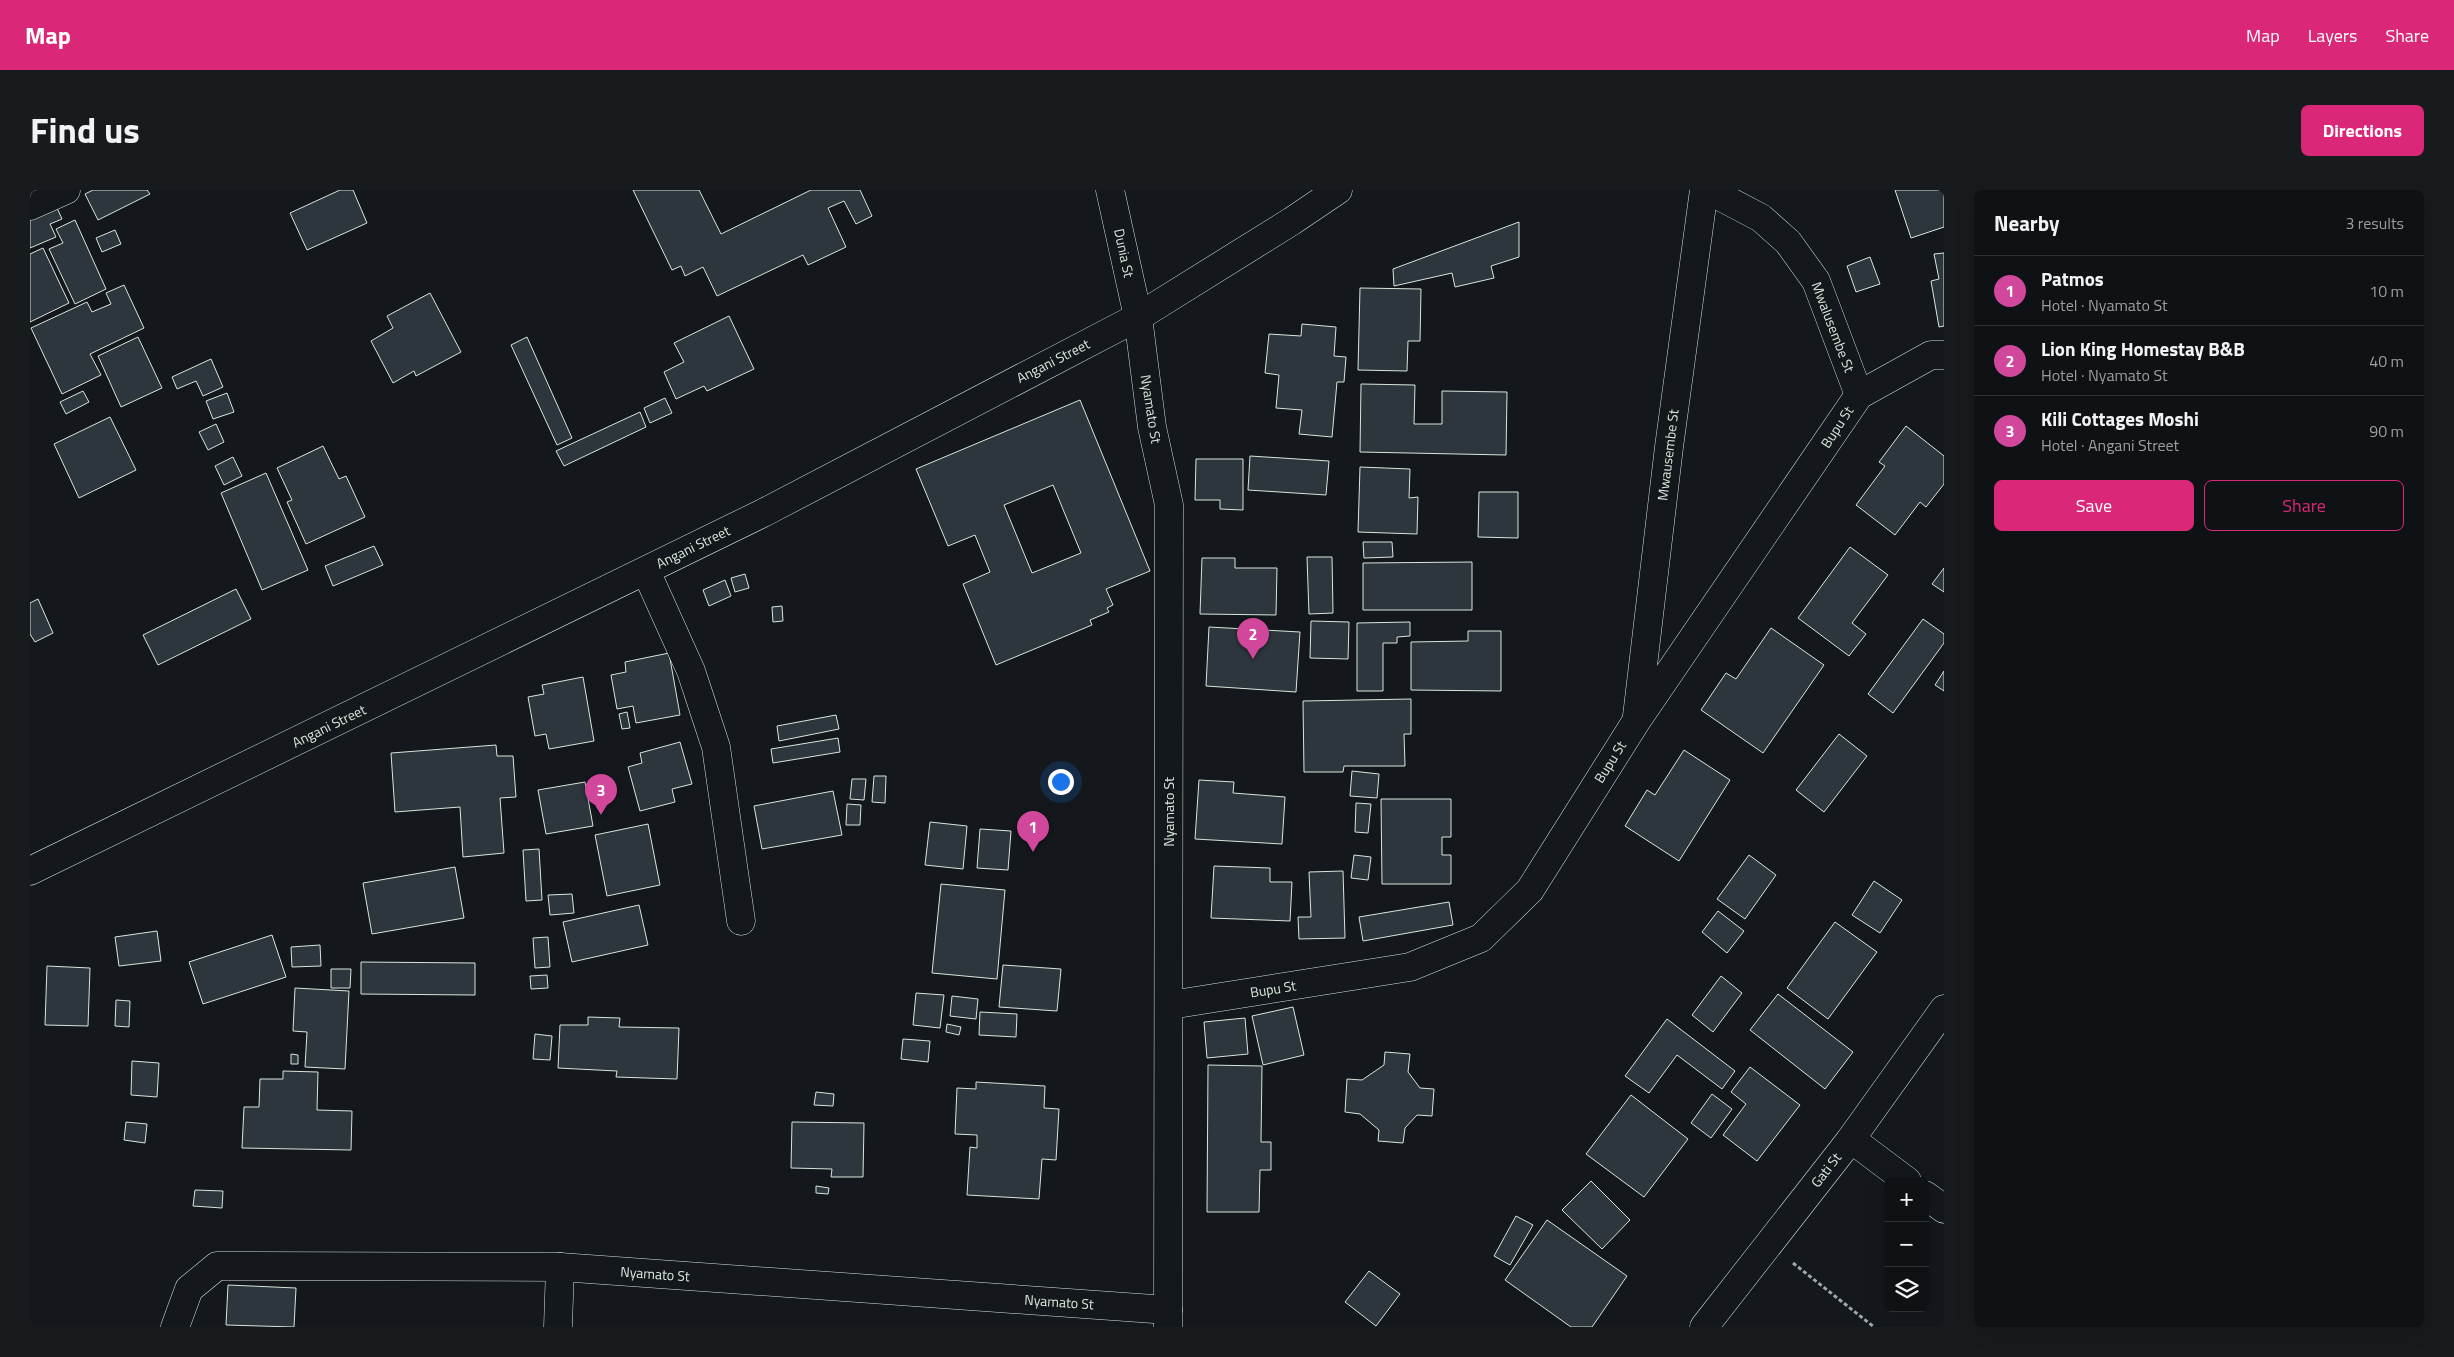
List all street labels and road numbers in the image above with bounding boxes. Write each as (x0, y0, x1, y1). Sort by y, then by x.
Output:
street label: Dunia St (1109, 226, 1140, 279)
street label: Mwalusembe St (1807, 279, 1860, 375)
street label: Angani Street (1012, 333, 1093, 388)
street label: Nyamato St (1136, 373, 1167, 445)
street label: Bupu St (1815, 402, 1858, 452)
street label: Mwausembe St (1651, 408, 1684, 502)
street label: Angani Street (652, 520, 733, 573)
street label: Angani Street (288, 699, 369, 752)
street label: Bupu St (1588, 736, 1631, 787)
street label: Nyamato St (1158, 777, 1179, 847)
street label: Bupu St (1248, 974, 1298, 1003)
street label: Gati St (1805, 1148, 1846, 1192)
street label: Nyamato St (620, 1261, 691, 1286)
street label: Nyamato St (1024, 1289, 1095, 1314)

